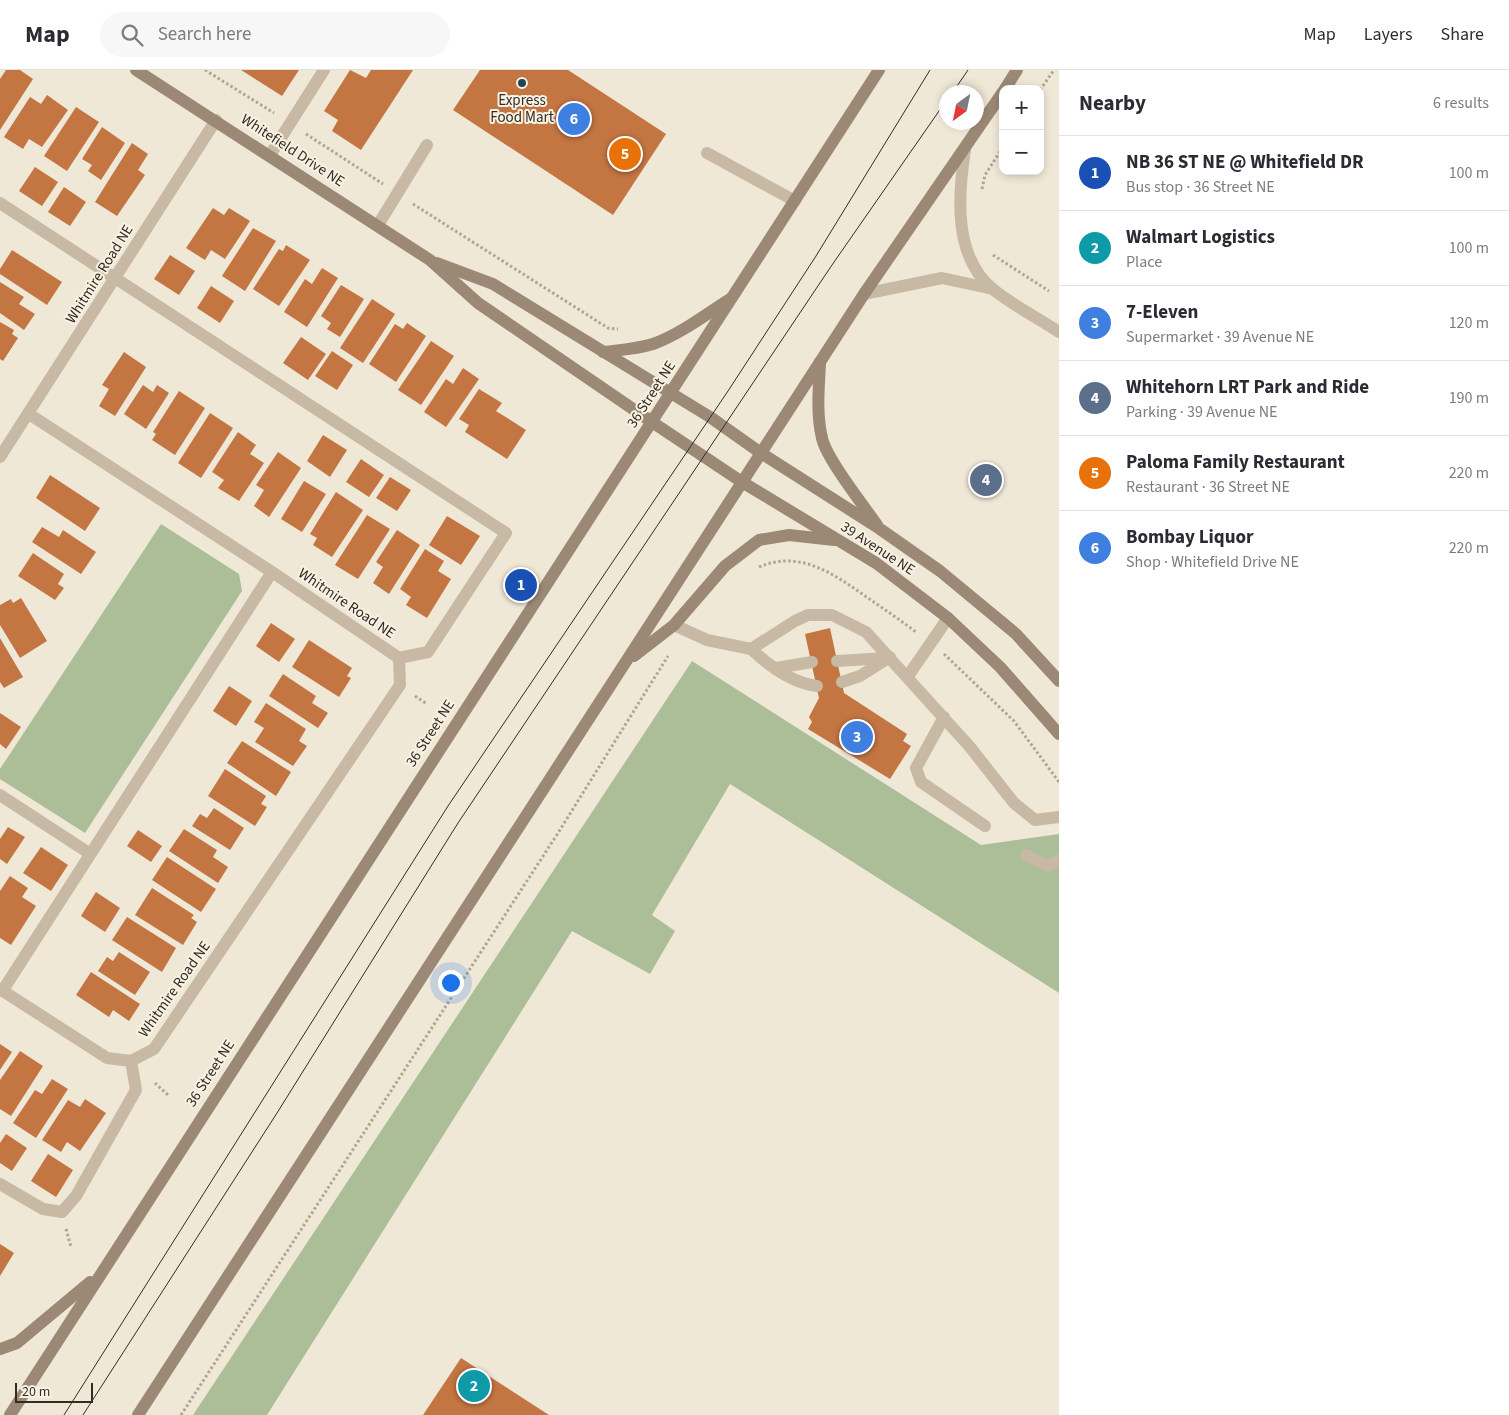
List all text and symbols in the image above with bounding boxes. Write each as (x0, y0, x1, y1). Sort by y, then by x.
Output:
search box (100, 12, 450, 57)
text: Map (25, 17, 70, 52)
icon: search (118, 21, 146, 49)
text: Search here (158, 21, 251, 48)
text: Map (1304, 22, 1336, 47)
text: Layers (1364, 22, 1413, 47)
text: Share (1441, 22, 1484, 47)
marker: Express Food Mart (516, 77, 528, 89)
north arrow (939, 85, 984, 130)
map controls (999, 85, 1044, 175)
button: + (999, 85, 1044, 130)
text: Nearby (1079, 88, 1146, 118)
place label: Express Food Mart (490, 90, 554, 128)
text: 6 results (1433, 92, 1489, 114)
pin: 6 (558, 100, 590, 138)
street label: Whitefield Drive NE (237, 109, 349, 192)
button: − (999, 130, 1044, 175)
pin: 5 (609, 135, 641, 173)
text: NB 36 ST NE @ Whitefield DR (1126, 149, 1364, 176)
text: 1 (1091, 162, 1099, 184)
text: 100 m (1449, 162, 1489, 184)
text: Bus stop · 36 Street NE (1126, 176, 1275, 198)
street label: Whitmire Road NE (61, 221, 138, 328)
text: Walmart Logistics (1126, 224, 1275, 251)
text: 2 (1091, 237, 1099, 259)
text: 100 m (1449, 237, 1489, 259)
text: Place (1126, 251, 1162, 273)
text: 7-Eleven (1126, 299, 1198, 326)
text: 3 (1091, 312, 1099, 334)
text: 120 m (1449, 312, 1489, 334)
text: Supermarket · 39 Avenue NE (1126, 326, 1314, 348)
street label: 36 Street NE (622, 357, 681, 432)
text: Whitehorn LRT Park and Ride (1126, 374, 1369, 401)
text: 4 (1091, 387, 1099, 409)
text: 190 m (1449, 387, 1489, 409)
text: Parking · 39 Avenue NE (1126, 401, 1277, 423)
text: Paloma Family Restaurant (1126, 449, 1345, 476)
pin: 4 (970, 461, 1002, 499)
text: 5 (1091, 462, 1099, 484)
text: 220 m (1449, 462, 1489, 484)
text: Restaurant · 36 Street NE (1126, 476, 1290, 498)
street label: 39 Avenue NE (836, 517, 919, 580)
text: Bombay Liquor (1126, 524, 1254, 551)
text: 6 (1091, 537, 1099, 559)
text: 220 m (1449, 537, 1489, 559)
text: Shop · Whitefield Drive NE (1126, 551, 1299, 573)
street label: Whitmire Road NE (294, 563, 400, 644)
pin: 1 (505, 566, 537, 604)
street label: 36 Street NE (401, 696, 460, 771)
pin: 3 (841, 718, 873, 756)
street label: Whitmire Road NE (133, 937, 216, 1042)
your location (438, 970, 464, 996)
street label: 36 Street NE (181, 1036, 240, 1111)
pin: 2 (458, 1367, 490, 1405)
scale bar (15, 1380, 92, 1403)
text: 20 m (22, 1382, 50, 1402)

